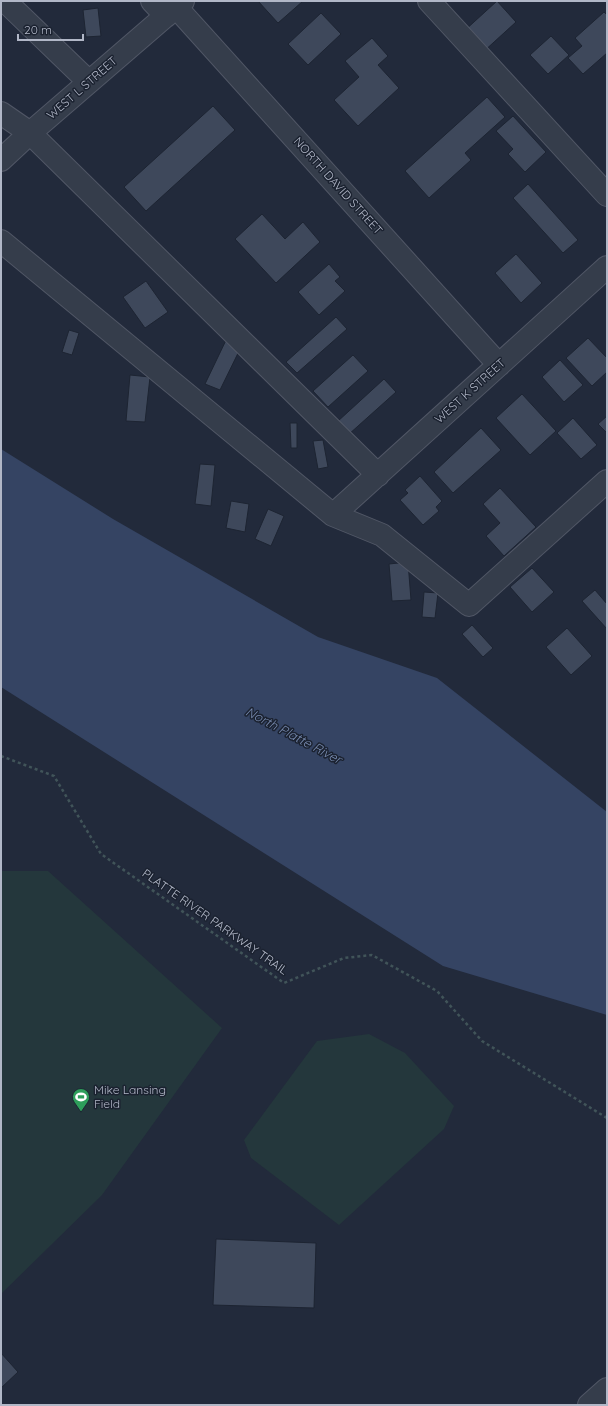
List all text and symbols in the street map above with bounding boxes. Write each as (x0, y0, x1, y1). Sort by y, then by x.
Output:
scale bar (18, 16, 83, 42)
text: 20 m (24, 22, 52, 37)
street label: WEST L STREET (43, 53, 120, 122)
street label: NORTH DAVID STREET (291, 134, 386, 237)
street label: WEST K STREET (431, 355, 508, 426)
water label: North Platte River (243, 703, 347, 768)
street label: PLATTE RIVER PARKWAY TRAIL (140, 865, 291, 978)
place label: Mike Lansing Field (94, 1082, 166, 1111)
sports icon: Mike Lansing Field (71, 1087, 91, 1112)

